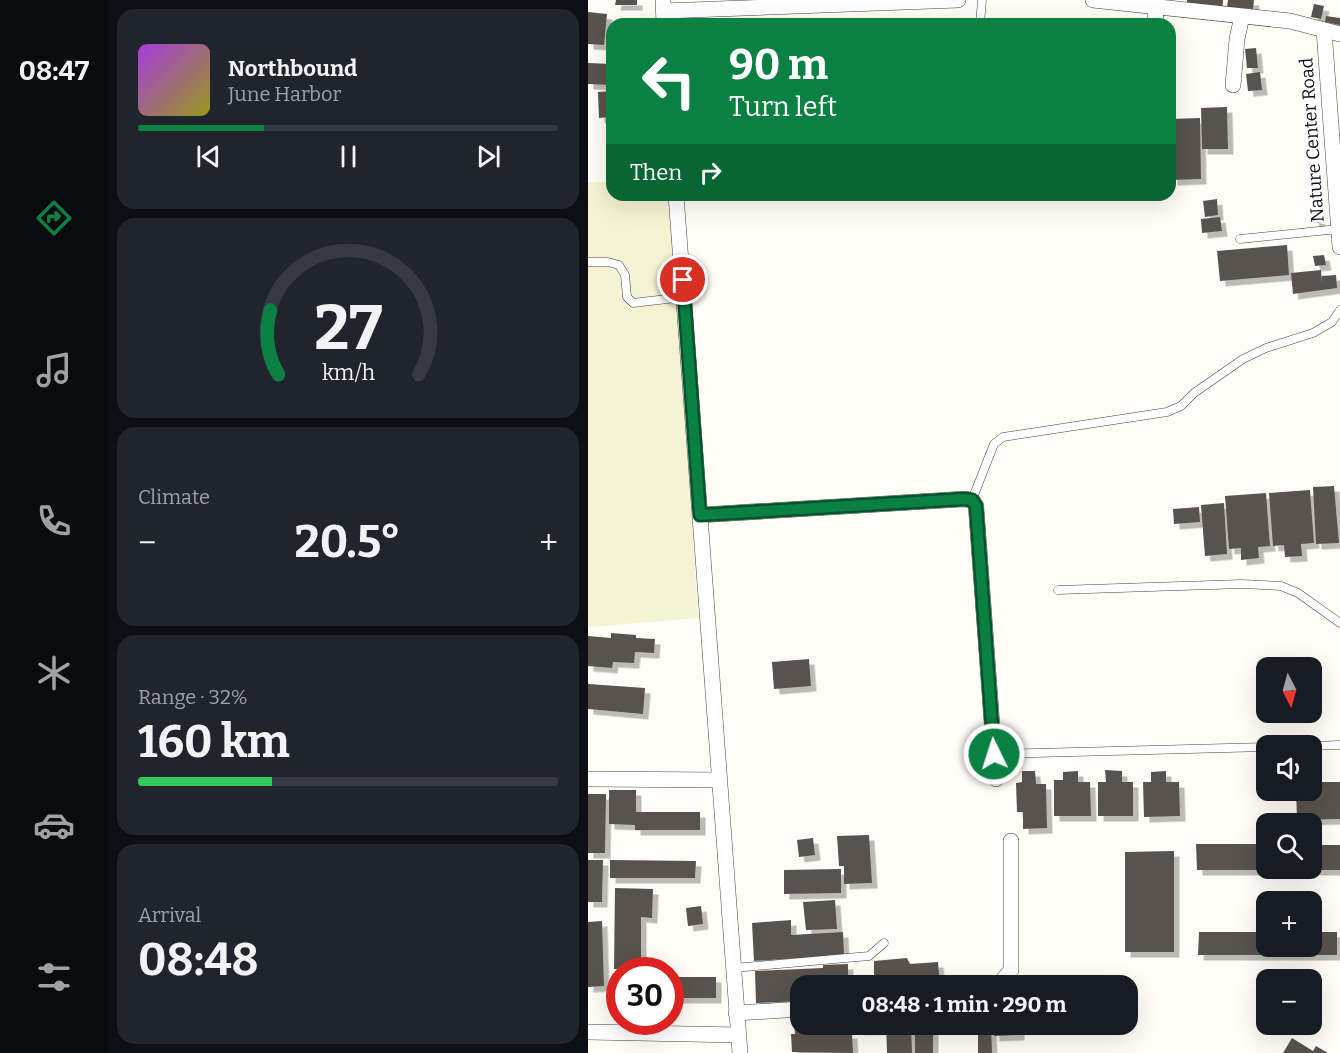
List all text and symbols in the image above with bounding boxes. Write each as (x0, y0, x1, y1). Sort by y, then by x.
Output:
text: 90 m (729, 40, 828, 90)
icon: left (630, 42, 708, 120)
text: 08:47 (19, 55, 89, 87)
text: Northbound (228, 55, 357, 82)
street label: Nature Center Road (1295, 57, 1329, 223)
text: June Harbor (228, 82, 341, 106)
text: Turn left (729, 91, 837, 123)
icon: previous (192, 140, 225, 173)
icon: pause (332, 140, 365, 173)
icon: next (472, 140, 505, 173)
icon: right (694, 156, 727, 189)
text: Then (630, 159, 682, 186)
icon: directions (33, 197, 75, 239)
pin (657, 254, 708, 305)
icon: arrive (666, 263, 699, 296)
text: 27 (314, 291, 382, 366)
icon: music (33, 349, 75, 391)
text: km/h (321, 360, 375, 386)
text: Climate (138, 485, 210, 509)
icon: phone (33, 500, 75, 542)
text: 20.5° (295, 515, 401, 569)
text: − (138, 523, 156, 563)
text: + (539, 523, 558, 563)
icon: climate (33, 652, 75, 694)
north arrow (1256, 657, 1322, 723)
map controls (1256, 657, 1322, 1035)
text: Range · 32% (138, 685, 248, 709)
text: 160 km (138, 715, 290, 769)
position arrow (962, 722, 1026, 786)
button: sound (1256, 735, 1322, 801)
icon: car (33, 804, 75, 846)
button: search (1256, 813, 1322, 879)
button: + (1256, 891, 1322, 957)
text: Arrival (138, 903, 201, 927)
text: 08:48 (138, 933, 259, 987)
icon: filters (33, 956, 75, 998)
speed limit sign: 30 (606, 957, 684, 1035)
button: − (1256, 969, 1322, 1035)
text: 08:48 · 1 min · 290 m (862, 991, 1067, 1018)

